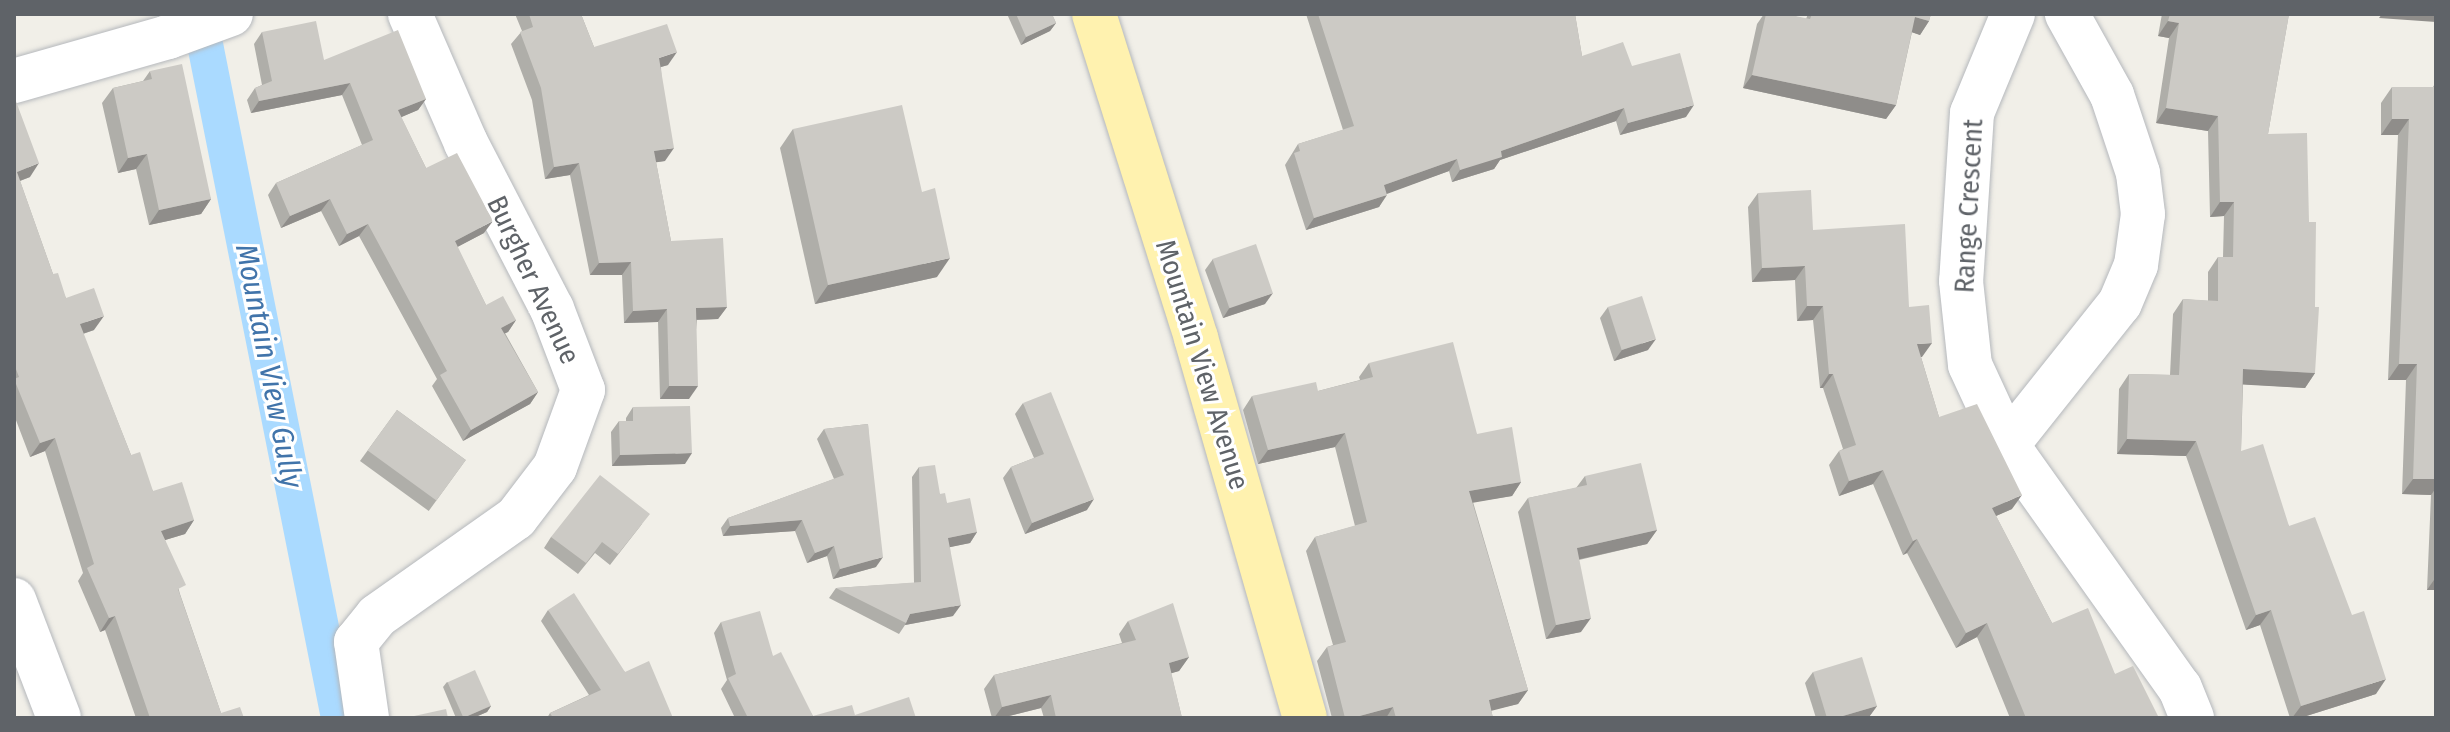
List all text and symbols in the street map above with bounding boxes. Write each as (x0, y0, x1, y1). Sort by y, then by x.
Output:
street label: Range Crescent (1948, 118, 1990, 294)
street label: Burgher Avenue (479, 191, 587, 369)
street label: Mountain View Avenue (1148, 236, 1256, 494)
water label: Mountain View Gully (228, 241, 310, 491)

